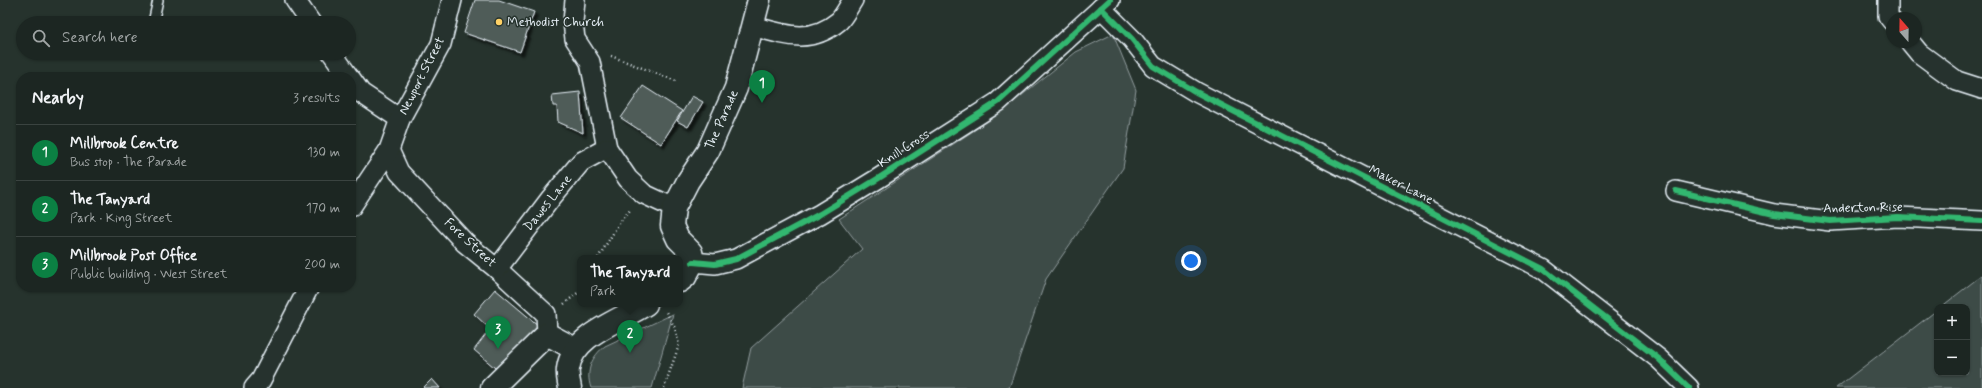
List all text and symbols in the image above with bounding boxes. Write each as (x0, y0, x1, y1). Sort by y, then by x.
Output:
north arrow (1886, 12, 1922, 48)
place label: Methodist Church (507, 14, 604, 31)
search box (16, 16, 356, 60)
marker: Methodist Church (494, 17, 504, 27)
icon: search (30, 27, 52, 49)
text: Search here (62, 28, 138, 48)
street label: Newport Street (395, 34, 449, 118)
pin: 1 (749, 70, 775, 103)
text: Nearby (32, 87, 84, 109)
street label: The Parade (701, 87, 743, 153)
text: 3 results (293, 90, 340, 107)
street label: Knill Cross (875, 126, 933, 172)
text: Millbrook Centre (70, 134, 179, 154)
text: 1 (42, 144, 48, 161)
text: 130 m (307, 144, 340, 161)
text: Bus stop · The Parade (70, 154, 187, 171)
street label: Maker Lane (1366, 161, 1436, 209)
street label: Dawes Lane (520, 171, 576, 235)
text: The Tanyard (70, 190, 150, 210)
street label: Anderton Rise (1823, 199, 1903, 217)
text: 2 (42, 200, 48, 217)
text: 170 m (306, 200, 340, 217)
text: Park · King Street (70, 210, 172, 227)
street label: Fore Street (440, 215, 500, 271)
text: Millbrook Post Office (70, 246, 197, 266)
your location (1181, 251, 1201, 271)
popup (577, 255, 683, 307)
text: 3 (42, 256, 48, 273)
text: 200 m (305, 256, 340, 273)
text: The Tanyard (590, 263, 670, 283)
text: Public building · West Street (70, 266, 227, 283)
text: Park (590, 283, 616, 300)
map controls (1934, 304, 1970, 376)
button: + (1934, 304, 1970, 340)
pin: 3 (485, 316, 511, 349)
pin: 2 (617, 320, 643, 353)
button: − (1934, 340, 1970, 376)

